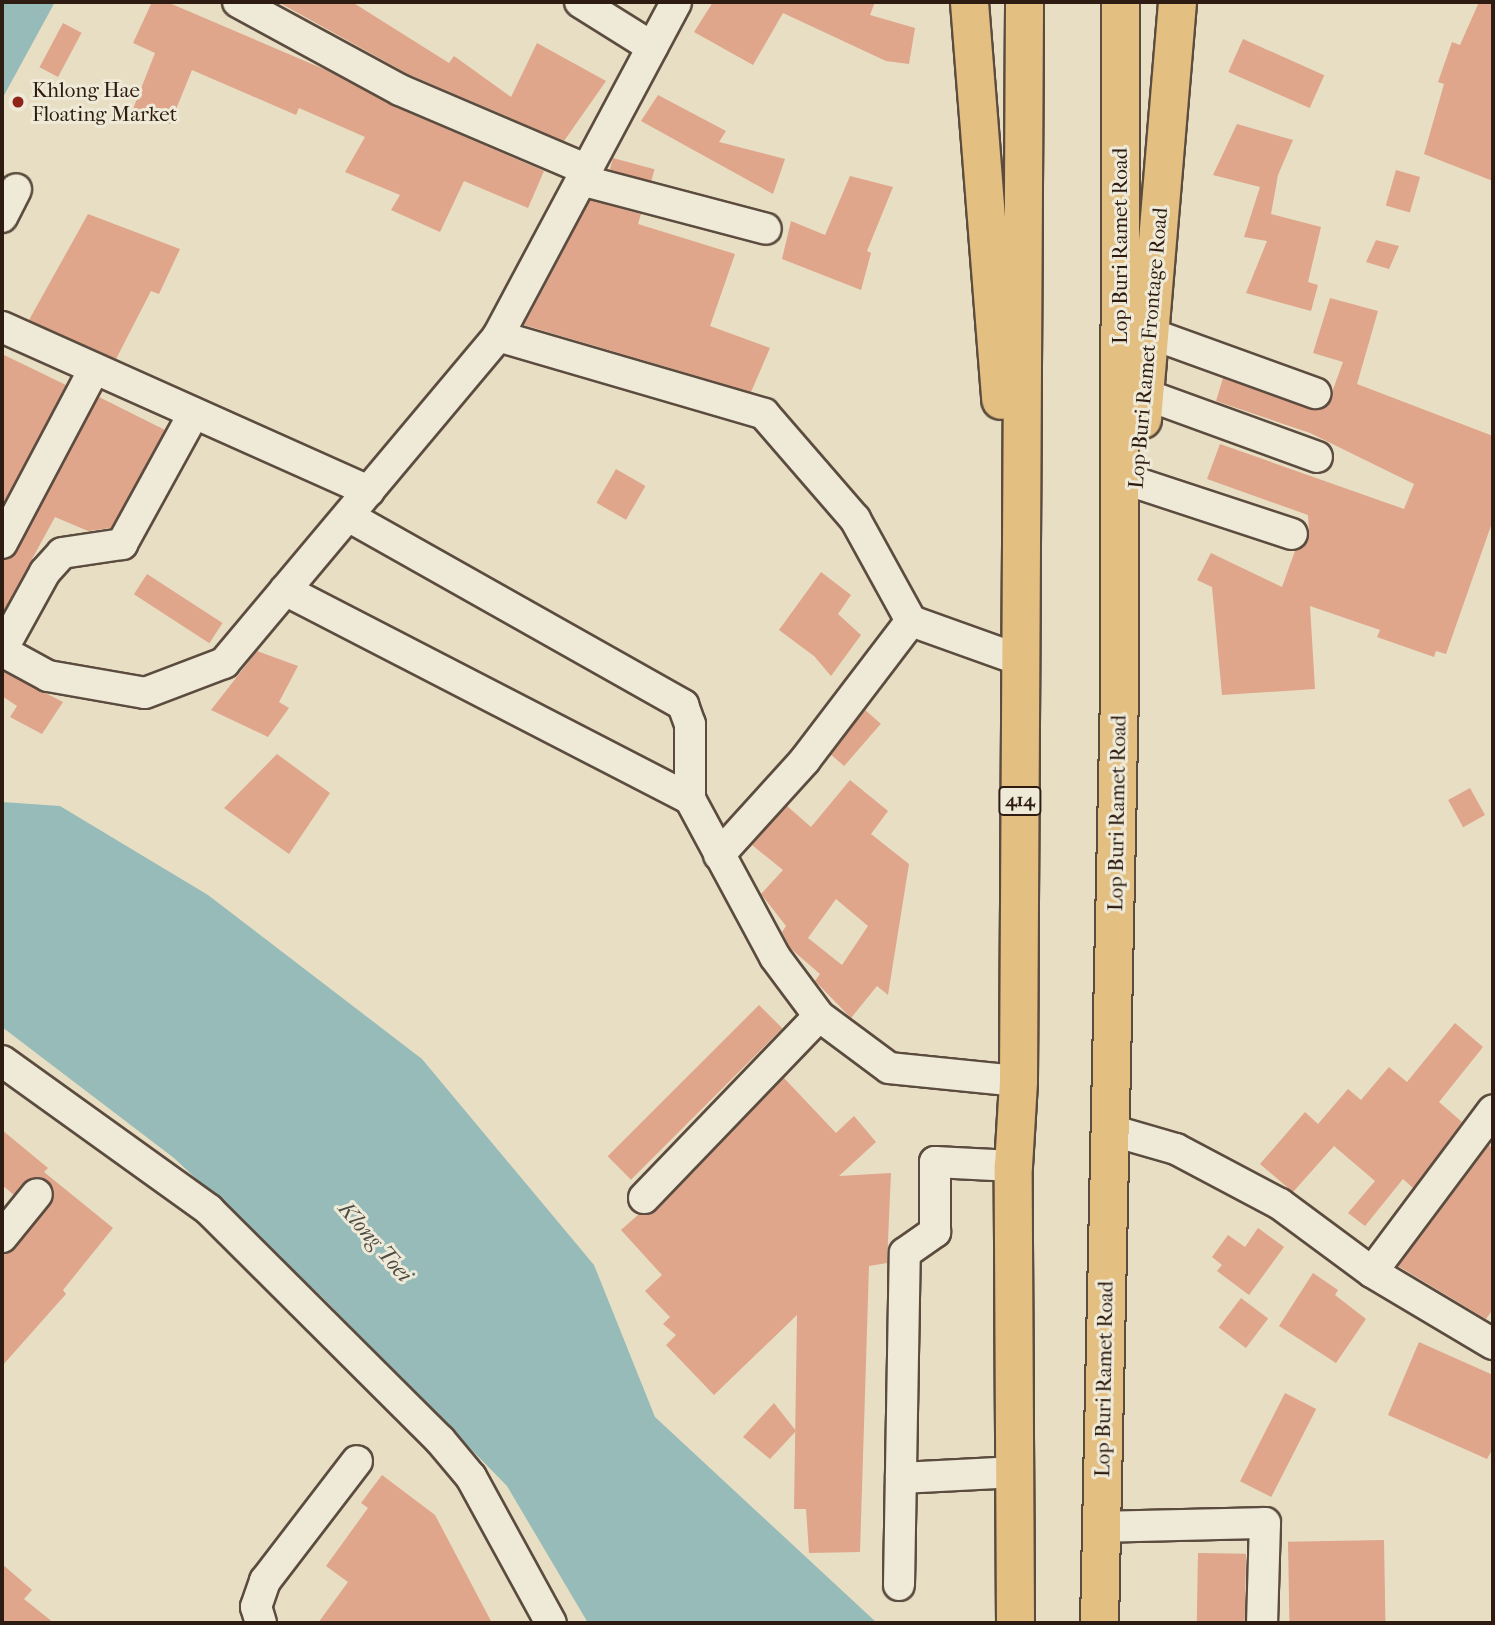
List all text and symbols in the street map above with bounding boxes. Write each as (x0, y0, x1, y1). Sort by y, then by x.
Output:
place label: Khlong Hae Floating Market (32, 77, 177, 127)
marker: Khlong Hae Floating Market (10, 94, 26, 110)
street label: Lop Buri Ramet Road (1107, 148, 1133, 344)
street label: Lop Buri Ramet Frontage Road (1123, 206, 1173, 490)
street label: Lop Buri Ramet Road (1103, 715, 1131, 911)
road number: 414 (997, 786, 1043, 816)
water label: Klong Toei (332, 1196, 418, 1288)
street label: Lop Buri Ramet Road (1090, 1281, 1118, 1477)

